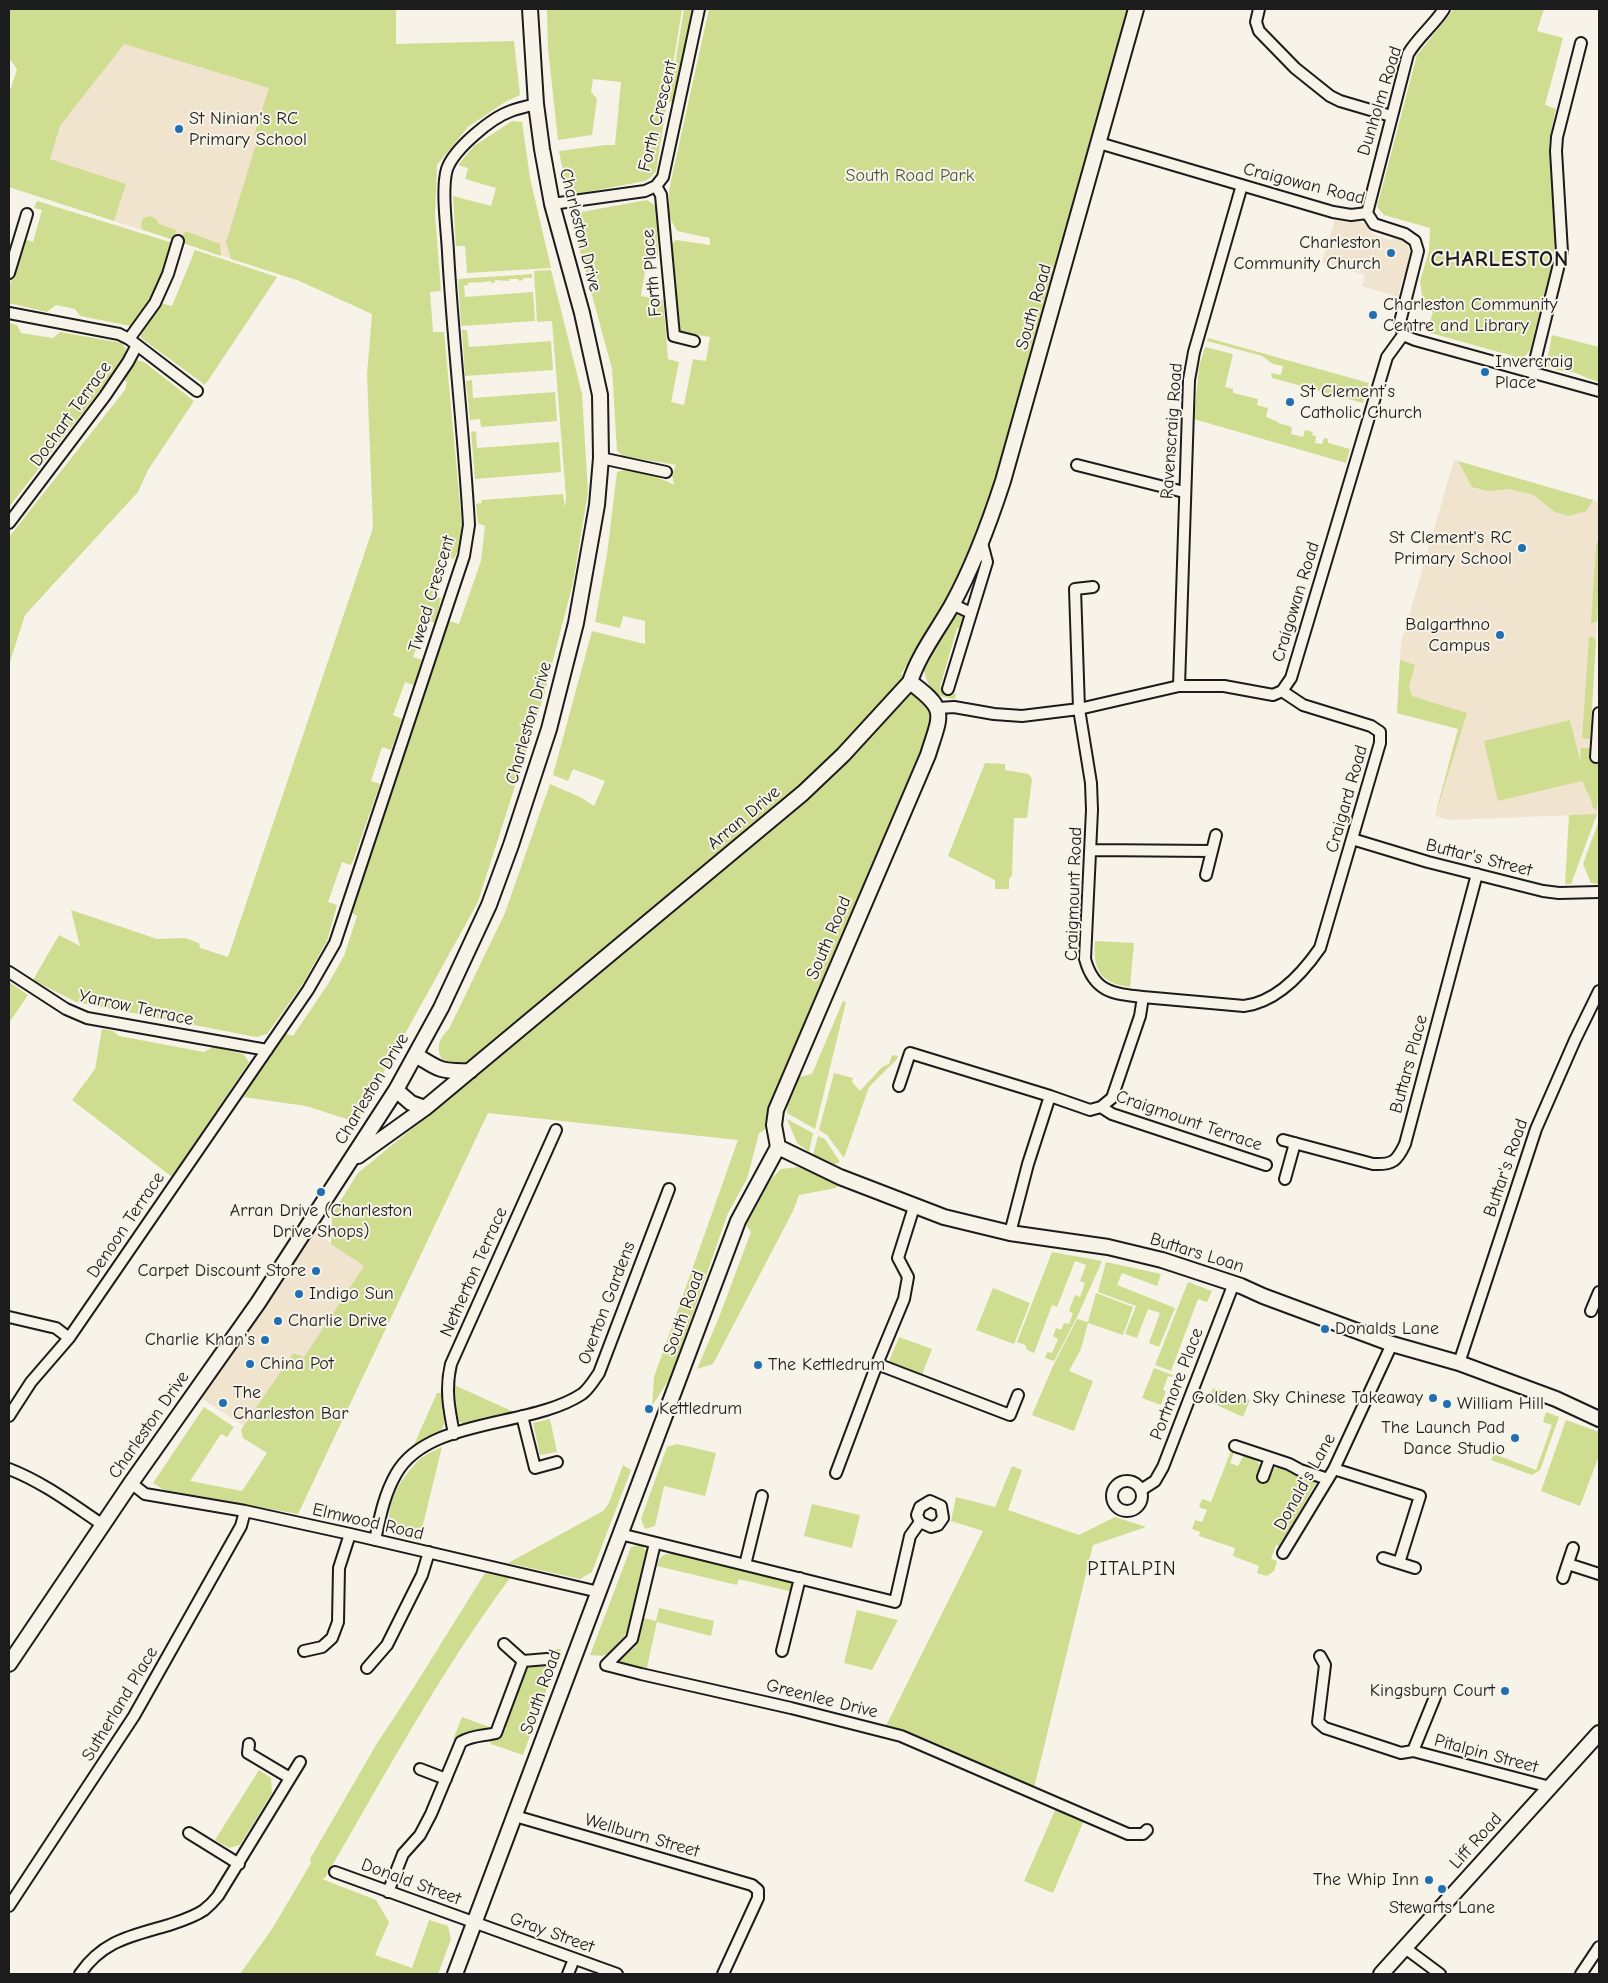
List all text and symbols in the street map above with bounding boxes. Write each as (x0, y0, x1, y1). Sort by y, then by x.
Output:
street label: Dunholm Road (1353, 44, 1407, 158)
street label: Forth Crescent (634, 58, 682, 174)
place label: St Ninian's RC Primary School (189, 108, 307, 150)
marker: St Ninian's RC Primary School (173, 123, 185, 135)
street label: Craigowan Road (1241, 158, 1367, 210)
park label: South Road Park (846, 165, 974, 187)
street label: Charleston Drive (554, 166, 606, 294)
street label: Forth Place (637, 228, 667, 318)
place label: Charleston Community Church (1233, 232, 1381, 274)
marker: Charleston Community Church (1385, 247, 1397, 259)
district label: CHARLESTON (1429, 247, 1571, 273)
street label: South Road (1011, 262, 1057, 352)
place label: Charleston Community Centre and Library (1383, 294, 1557, 336)
marker: Charleston Community Centre and Library (1367, 309, 1379, 321)
place label: Invercraig Place (1495, 351, 1573, 394)
street label: Dochart Terrace (26, 357, 116, 471)
street label: Ravenscraig Road (1156, 362, 1188, 500)
marker: Invercraig Place (1479, 366, 1491, 378)
place label: St Clement’s Catholic Church (1300, 381, 1422, 424)
marker: St Clement’s Catholic Church (1284, 396, 1296, 408)
place label: St Clement's RC Primary School (1389, 527, 1512, 570)
street label: Tweed Crescent (404, 533, 460, 655)
street label: Craigowan Road (1267, 539, 1325, 665)
marker: St Clement's RC Primary School (1516, 542, 1528, 554)
place label: Balgarthno Campus (1405, 614, 1490, 656)
marker: Balgarthno Campus (1494, 629, 1506, 641)
street label: Charleston Drive (501, 659, 557, 787)
street label: Craigard Road (1321, 743, 1373, 855)
street label: Arran Drive (703, 781, 785, 855)
street label: Craigmount Road (1061, 826, 1087, 962)
street label: Buttar's Street (1424, 834, 1534, 882)
street label: South Road (802, 893, 856, 983)
street label: Yarrow Terrace (77, 985, 195, 1031)
street label: Buttars Place (1385, 1012, 1433, 1116)
street label: Charleston Drive (330, 1029, 414, 1149)
street label: Craigmount Terrace (1113, 1086, 1265, 1156)
street label: Buttar's Road (1479, 1116, 1533, 1220)
street label: Denoon Terrace (83, 1168, 169, 1282)
marker: Arran Drive (Charleston Drive Shops) (315, 1186, 327, 1198)
place label: Arran Drive (Charleston Drive Shops) (230, 1200, 412, 1242)
street label: Netherton Terrace (436, 1204, 512, 1340)
street label: Buttars Loan (1147, 1228, 1247, 1278)
street label: Overton Gardens (574, 1239, 640, 1367)
place label: Carpet Discount Store (138, 1260, 306, 1282)
marker: Carpet Discount Store (310, 1265, 322, 1277)
street label: South Road (659, 1268, 709, 1358)
place label: Indigo Sun (309, 1283, 394, 1305)
marker: Indigo Sun (293, 1288, 305, 1300)
place label: Charlie Drive (288, 1310, 387, 1332)
marker: Charlie Drive (272, 1315, 284, 1327)
place label: Donalds Lane (1335, 1318, 1439, 1340)
marker: Donalds Lane (1319, 1323, 1331, 1335)
street label: Portmore Place (1146, 1325, 1208, 1443)
place label: Charlie Khan's (145, 1329, 255, 1351)
marker: Charlie Khan's (259, 1334, 271, 1346)
place label: China Pot (260, 1353, 334, 1375)
place label: The Kettledrum (768, 1354, 885, 1376)
marker: China Pot (244, 1358, 256, 1370)
marker: The Kettledrum (752, 1359, 764, 1371)
street label: Charleston Drive (104, 1367, 194, 1483)
place label: The Charleston Bar (233, 1382, 348, 1425)
place label: Golden Sky Chinese Takeaway (1192, 1387, 1423, 1409)
marker: Golden Sky Chinese Takeaway (1427, 1392, 1439, 1404)
place label: William Hill (1457, 1393, 1544, 1415)
marker: The Charleston Bar (217, 1397, 229, 1409)
place label: Kettledrum (659, 1398, 742, 1420)
marker: William Hill (1441, 1398, 1453, 1410)
marker: Kettledrum (643, 1403, 655, 1415)
place label: The Launch Pad Dance Studio (1381, 1417, 1505, 1460)
street label: Donald's Lane (1269, 1430, 1341, 1534)
marker: The Launch Pad Dance Studio (1509, 1432, 1521, 1444)
street label: Elmwood Road (310, 1499, 426, 1545)
district label: PITALPIN (1086, 1557, 1178, 1581)
street label: Sutherland Place (77, 1643, 163, 1765)
street label: South Road (516, 1647, 566, 1737)
street label: Greenlee Drive (764, 1675, 880, 1723)
place label: Kingsburn Court (1370, 1680, 1495, 1702)
marker: Kingsburn Court (1499, 1685, 1511, 1697)
street label: Pitalpin Street (1432, 1730, 1540, 1778)
street label: Wellburn Street (582, 1809, 702, 1863)
street label: Liff Road (1445, 1809, 1507, 1873)
street label: Donald Street (358, 1854, 464, 1910)
place label: The Whip Inn (1313, 1869, 1419, 1891)
marker: The Whip Inn (1423, 1874, 1435, 1886)
marker: Stewarts Lane (1436, 1883, 1448, 1895)
place label: Stewarts Lane (1389, 1897, 1495, 1919)
street label: Gray Street (507, 1908, 597, 1958)

